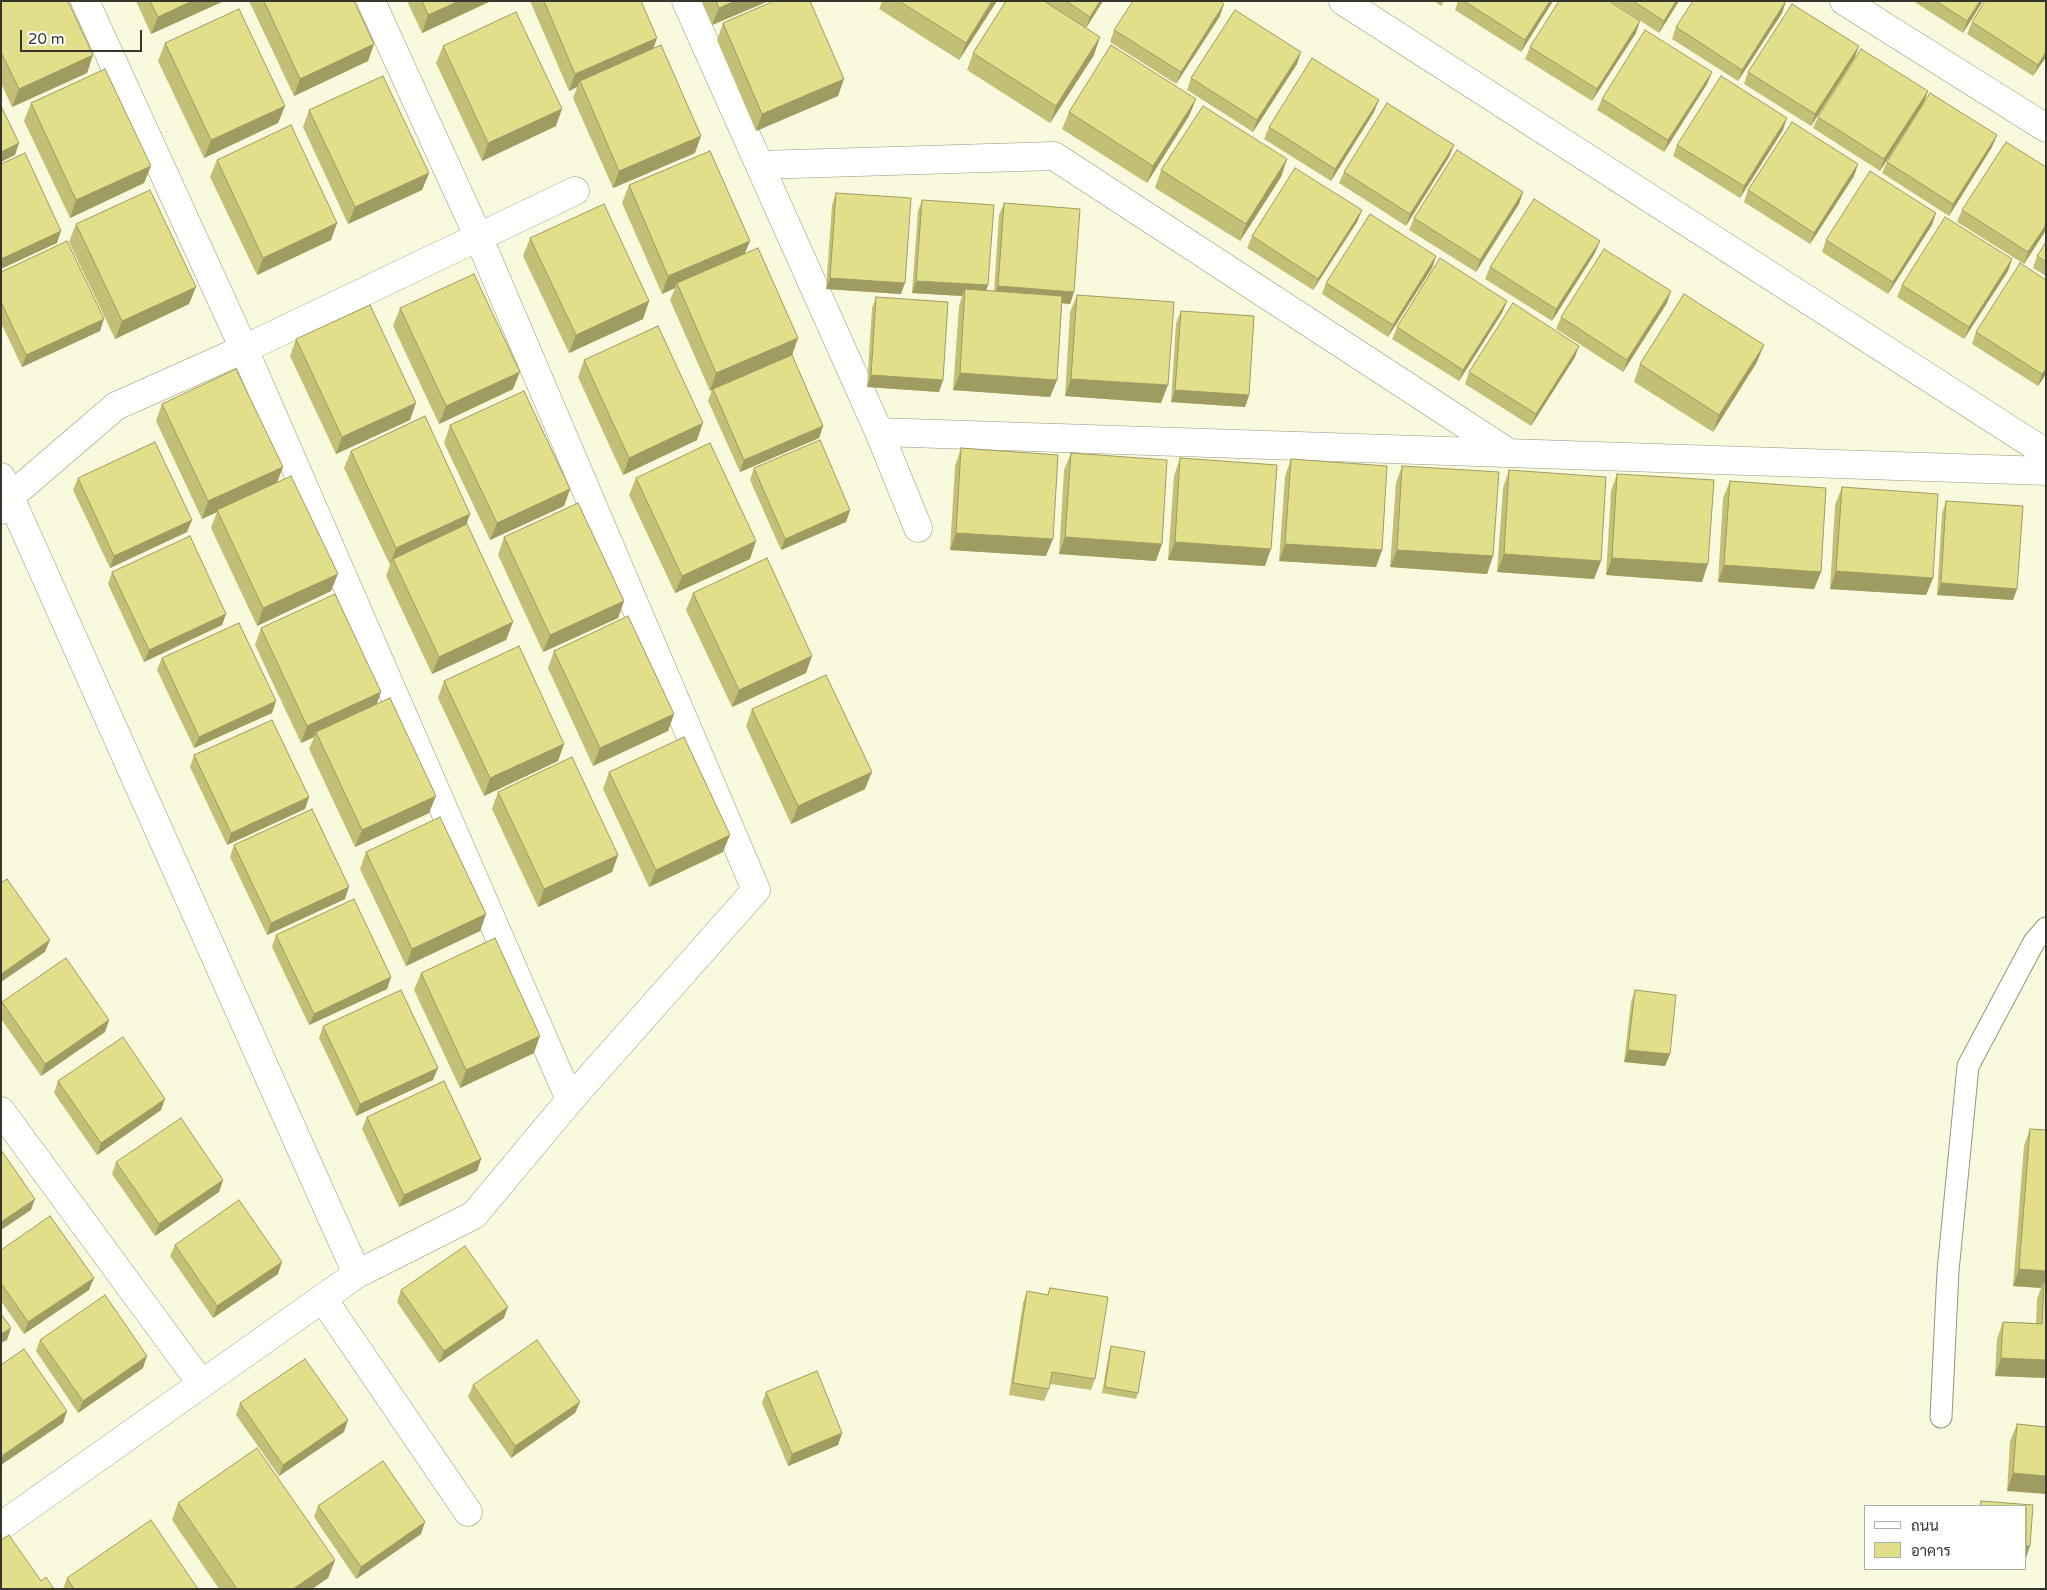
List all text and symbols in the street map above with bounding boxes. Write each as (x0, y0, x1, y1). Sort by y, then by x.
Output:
scale bar (22, 20, 145, 52)
text: 20 m (28, 30, 65, 48)
legend (1864, 1505, 2027, 1570)
text: ถนน (1911, 1517, 1939, 1535)
text: อาคาร (1911, 1542, 1951, 1560)

